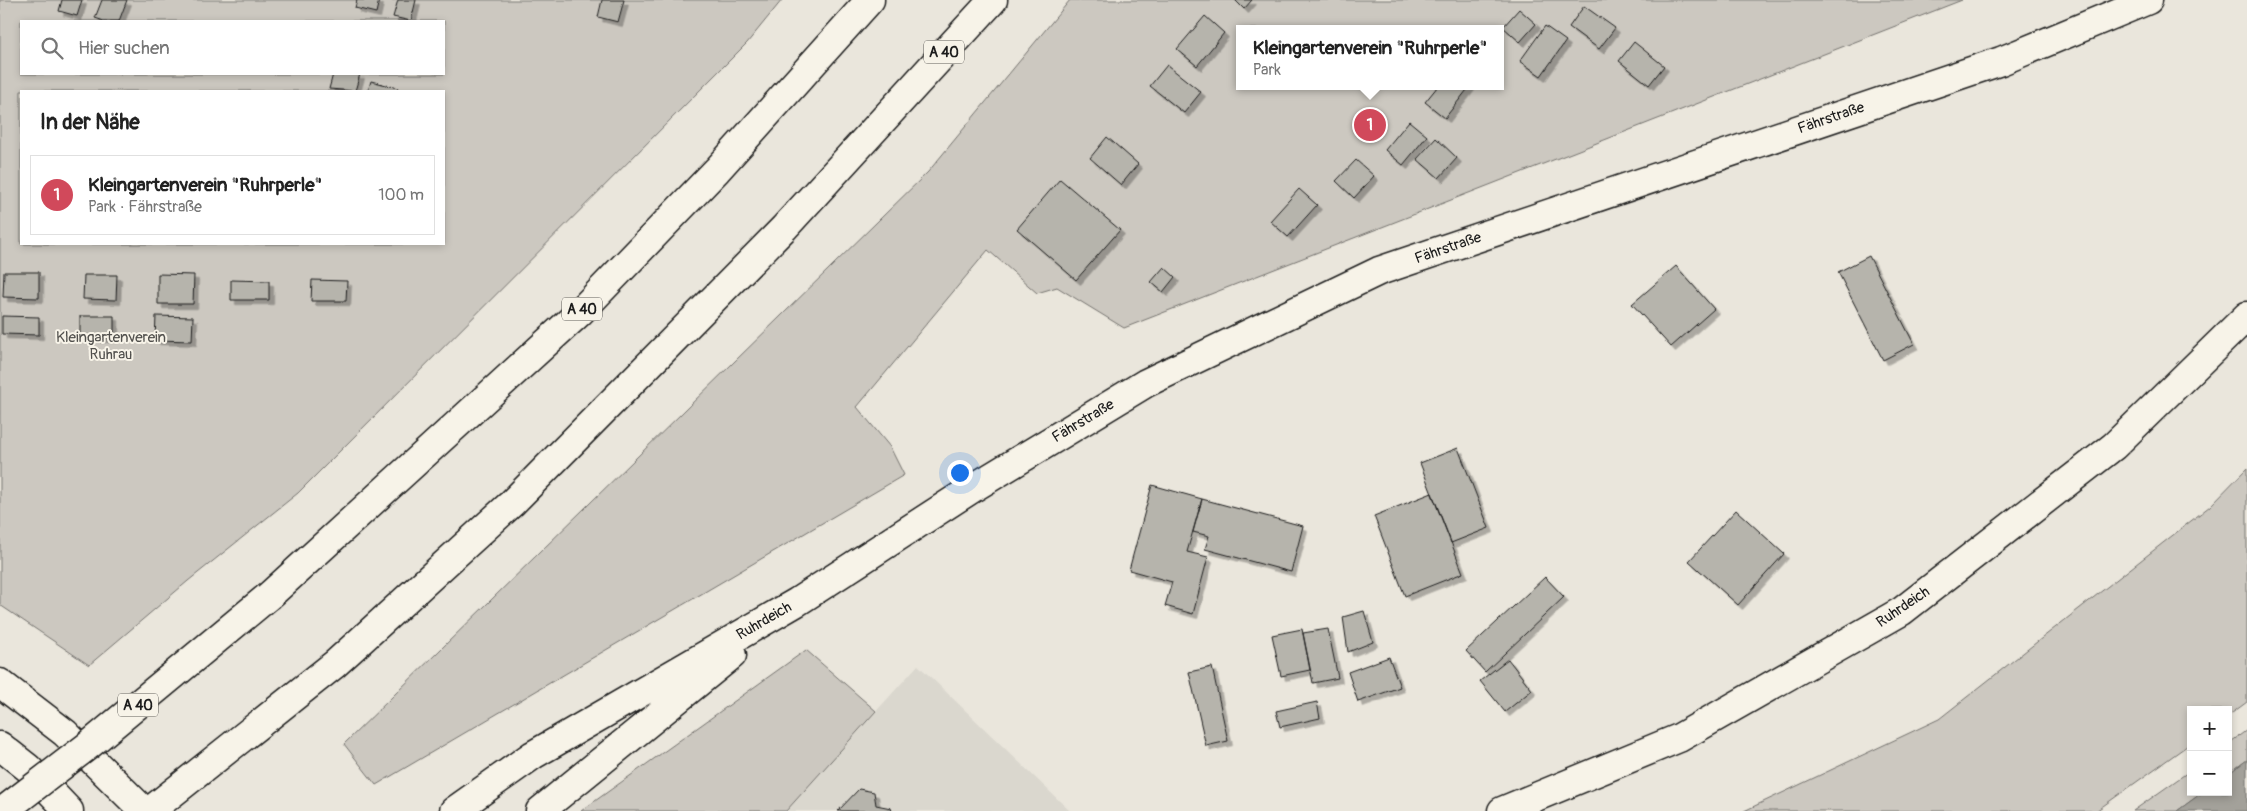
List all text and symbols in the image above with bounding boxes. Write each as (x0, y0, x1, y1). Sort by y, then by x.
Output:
search box (20, 20, 445, 75)
popup (1236, 25, 1504, 90)
icon: search (38, 34, 66, 62)
text: Hier suchen (78, 36, 170, 60)
text: Kleingartenverein "Ruhrperle" (1253, 36, 1487, 60)
road number: A 40 (924, 41, 964, 64)
text: Park (1253, 60, 1281, 80)
street label: Fährstraße (1795, 98, 1867, 138)
pin: 1 (1354, 106, 1386, 144)
text: In der Nähe (40, 109, 140, 136)
text: Kleingartenverein "Ruhrperle" (88, 173, 322, 197)
text: 1 (54, 185, 60, 205)
text: 100 m (378, 185, 424, 205)
text: Park · Fährstraße (88, 197, 202, 217)
street label: Fährstraße (1412, 228, 1484, 268)
road number: A 40 (562, 298, 602, 320)
park label: Kleingartenverein Ruhrau (56, 328, 166, 364)
street label: Fährstraße (1048, 395, 1118, 447)
your location (947, 460, 973, 486)
street label: Ruhrdeich (1873, 582, 1933, 632)
street label: Ruhrdeich (733, 598, 795, 644)
road number: A 40 (118, 694, 158, 716)
map controls (2187, 706, 2232, 796)
button: + (2187, 706, 2232, 751)
button: − (2187, 751, 2232, 796)

